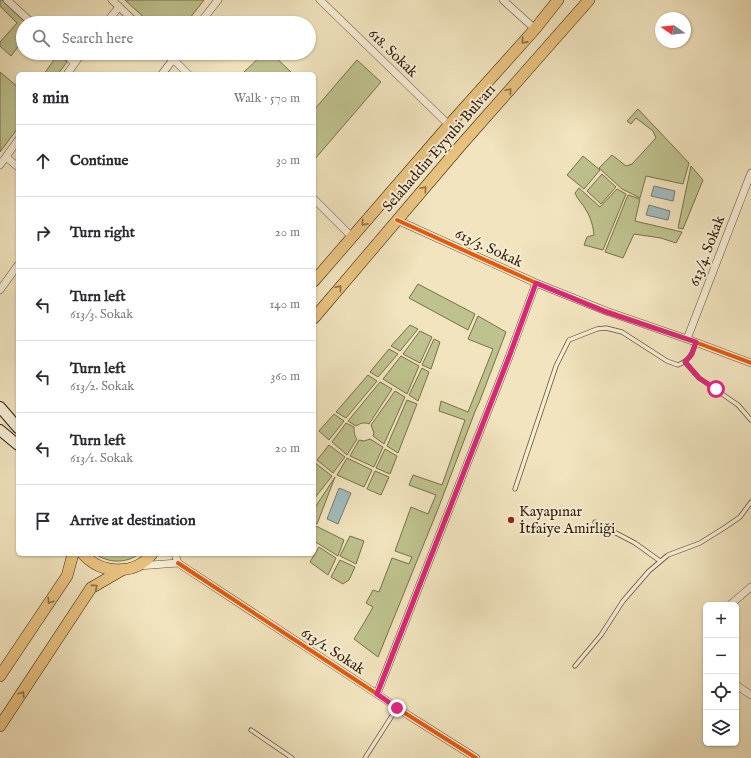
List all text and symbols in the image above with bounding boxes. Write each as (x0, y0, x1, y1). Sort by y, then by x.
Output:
north arrow (655, 12, 691, 48)
search box (16, 16, 316, 60)
street label: 618. Sokak (364, 24, 423, 82)
icon: search (30, 27, 52, 49)
text: Search here (62, 29, 133, 48)
one-way arrow (521, 36, 529, 44)
street label: Selahaddin Eyyubi Bulvarı (378, 80, 500, 216)
text: 8 min (32, 88, 69, 109)
one-way arrow (504, 88, 511, 96)
text: Walk · 570 m (234, 90, 300, 107)
icon: ahead (32, 150, 54, 172)
text: Continue (70, 151, 128, 170)
text: 30 m (276, 152, 300, 169)
one-way arrow (419, 186, 426, 194)
street label: 613/4. Sokak (685, 212, 730, 289)
one-way arrow (362, 218, 369, 226)
icon: right (32, 222, 54, 244)
text: Turn right (70, 223, 135, 242)
text: 20 m (275, 224, 300, 241)
street label: 613/3. Sokak (452, 224, 527, 272)
one-way arrow (335, 285, 342, 293)
text: Turn left (70, 287, 126, 306)
icon: left (32, 294, 54, 316)
text: 140 m (270, 296, 300, 313)
text: 613/3. Sokak (70, 306, 133, 323)
text: Turn left (70, 359, 126, 378)
icon: left (32, 366, 54, 388)
text: 360 m (270, 368, 300, 385)
text: 613/2. Sokak (70, 378, 134, 395)
route start (707, 380, 725, 398)
text: Turn left (70, 431, 126, 450)
icon: left (32, 438, 54, 460)
text: 20 m (275, 440, 300, 457)
text: 613/1. Sokak (70, 450, 133, 467)
place label: Kayapınar İtfaiye Amirliği (519, 502, 615, 538)
icon: arrive (32, 510, 54, 532)
text: Arrive at destination (70, 511, 196, 530)
marker: Kayapınar İtfaiye Amirliği (506, 515, 516, 525)
one-way arrow (90, 585, 98, 592)
one-way arrow (47, 597, 55, 604)
map controls (703, 602, 739, 746)
button: + (703, 602, 739, 638)
street label: 613/1. Sokak (297, 623, 370, 679)
button: − (703, 638, 739, 674)
button: locate (703, 674, 739, 710)
one-way arrow (17, 691, 24, 698)
route end (388, 699, 406, 717)
button: layers (703, 710, 739, 746)

